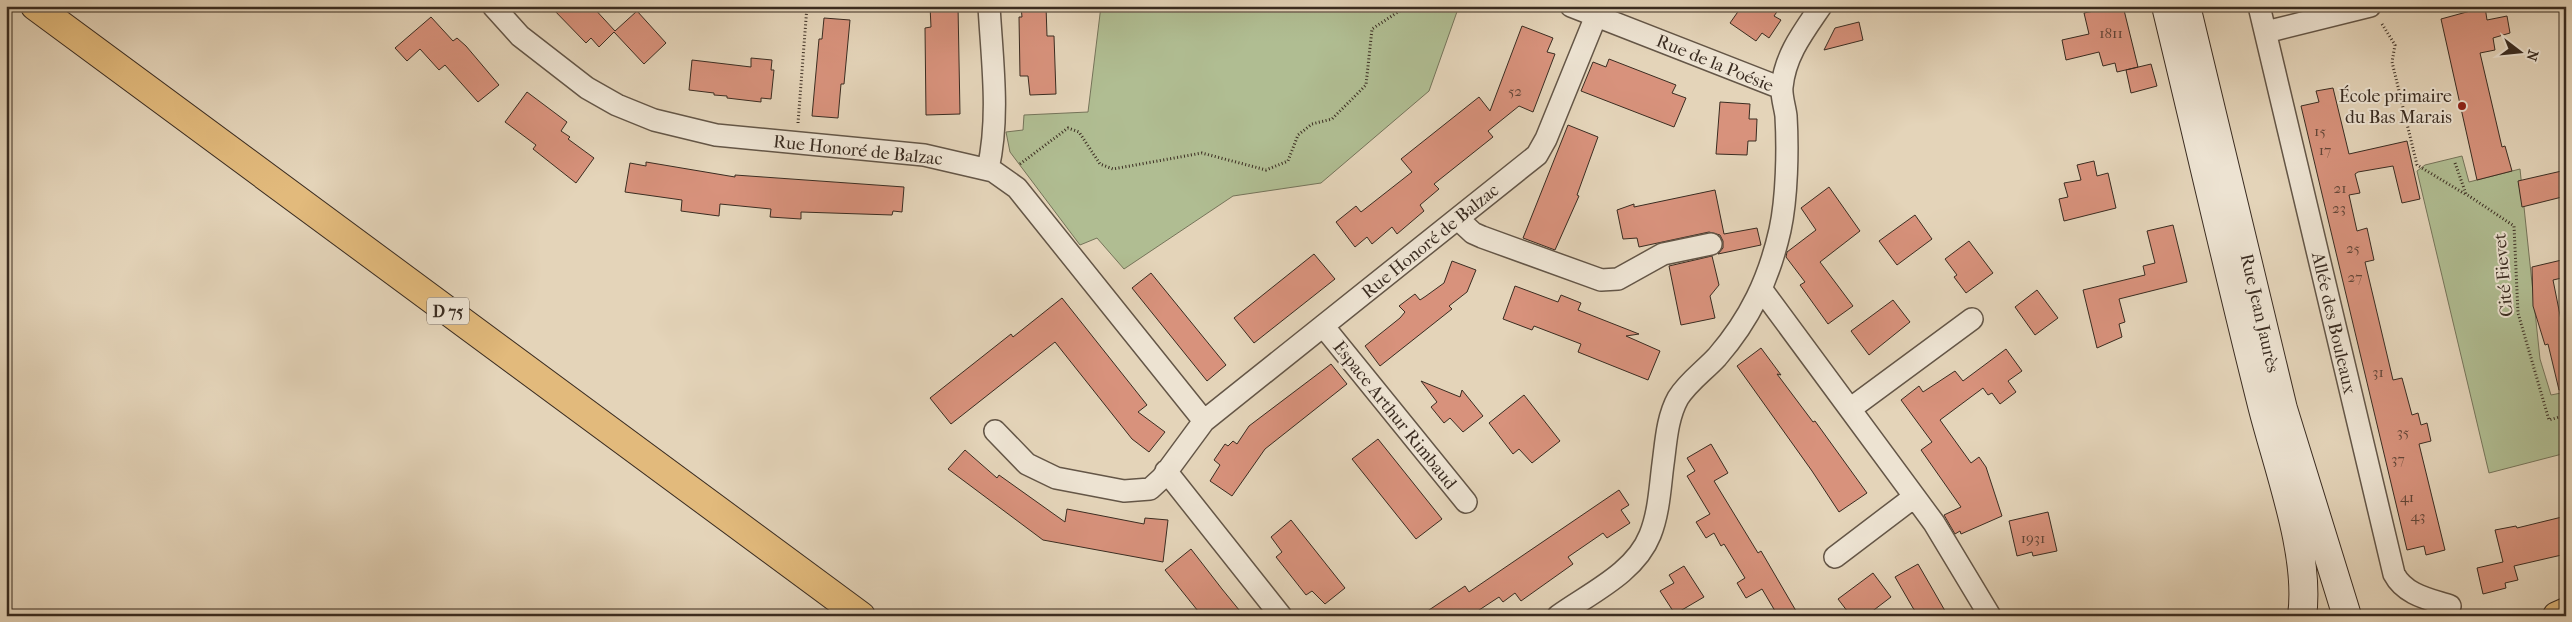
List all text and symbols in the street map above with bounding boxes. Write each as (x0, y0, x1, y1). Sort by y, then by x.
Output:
house number: 1811 (2099, 24, 2123, 42)
north arrow (2494, 28, 2544, 78)
street label: Rue de la Poésie (1653, 30, 1777, 97)
text: N (2522, 48, 2542, 63)
house number: 52 (1508, 82, 1522, 100)
place label: École primaire du Bas Marais (2339, 85, 2452, 128)
marker: École primaire du Bas Marais (2456, 100, 2468, 112)
house number: 15 (2314, 122, 2326, 140)
street label: Rue Honoré de Balzac (772, 131, 944, 170)
house number: 17 (2319, 141, 2331, 159)
house number: 21 (2333, 179, 2347, 197)
street label: Rue Honoré de Balzac (1358, 180, 1503, 303)
house number: 23 (2332, 199, 2346, 217)
street label: Cité Fievet (2489, 232, 2518, 318)
house number: 25 (2346, 239, 2360, 257)
street label: Allée des Bouleaux (2307, 249, 2360, 397)
street label: Rue Jean Jaurès (2236, 252, 2283, 375)
house number: 27 (2348, 268, 2362, 286)
road number: D 75 (427, 298, 469, 324)
street label: Espace Arthur Rimbaud (1328, 337, 1461, 494)
house number: 31 (2372, 363, 2384, 381)
house number: 35 (2397, 423, 2409, 441)
house number: 37 (2391, 450, 2405, 468)
house number: 41 (2400, 488, 2414, 506)
house number: 43 (2410, 507, 2426, 525)
house number: 1931 (2021, 529, 2045, 547)

